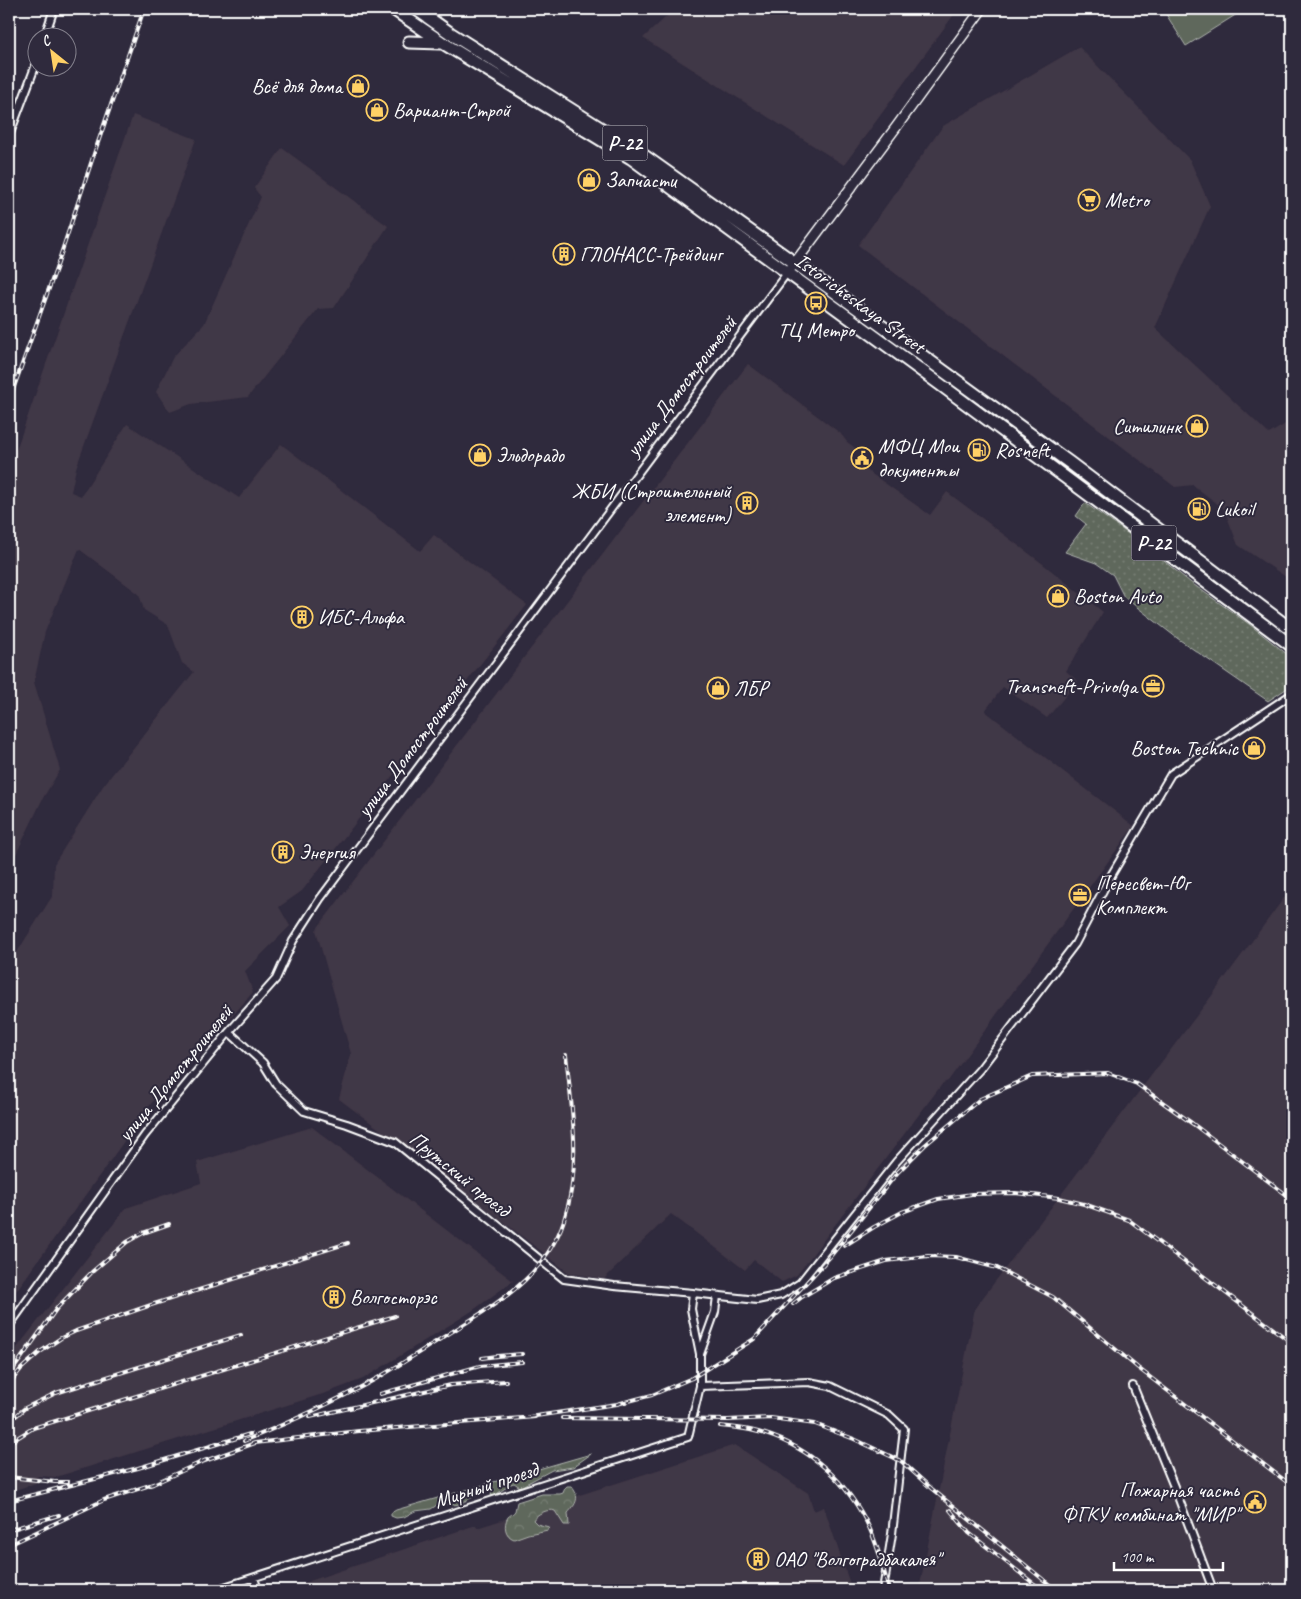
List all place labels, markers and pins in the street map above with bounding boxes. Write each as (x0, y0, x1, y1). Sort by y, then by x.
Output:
place label: Всё для дома (252, 73, 344, 99)
shop icon: Всё для дома (346, 74, 370, 98)
place label: Вариант-Строй (393, 97, 512, 123)
shop icon: Вариант-Строй (365, 98, 389, 122)
place label: Запчасти (605, 167, 678, 193)
shop icon: Запчасти (577, 168, 601, 192)
place label: Metro (1105, 187, 1151, 213)
supermarket icon: Metro (1077, 188, 1101, 212)
place label: ГЛОНАСС-Трейдинг (580, 241, 725, 267)
building icon: ГЛОНАСС-Трейдинг (552, 242, 576, 266)
bus stop icon: ТЦ Метро (804, 291, 828, 315)
place label: ТЦ Метро (778, 317, 857, 343)
place label: Ситилинк (1113, 413, 1183, 439)
shop icon: Ситилинк (1185, 414, 1209, 438)
place label: МФЦ Мои документы (878, 433, 961, 483)
place label: Rosneft (995, 437, 1051, 463)
fuel station icon: Rosneft (967, 438, 991, 462)
place label: Эльдорадо (496, 442, 566, 468)
shop icon: Эльдорадо (468, 443, 492, 467)
public building icon: МФЦ Мои документы (850, 446, 874, 470)
place label: ЖБИ (Строительный элемент) (572, 478, 732, 528)
building icon: ЖБИ (Строительный элемент) (735, 491, 759, 515)
place label: Lukoil (1215, 496, 1257, 522)
fuel station icon: Lukoil (1187, 497, 1211, 521)
place label: Boston Auto (1074, 583, 1163, 609)
shop icon: Boston Auto (1046, 584, 1070, 608)
place label: ИБС-Альфа (318, 604, 406, 630)
building icon: ИБС-Альфа (290, 605, 314, 629)
place label: Transneft-Privolga (1005, 673, 1139, 699)
office icon: Transneft-Privolga (1141, 674, 1165, 698)
place label: ЛБР (734, 675, 771, 701)
shop icon: ЛБР (706, 676, 730, 700)
place label: Boston Technic (1131, 735, 1240, 761)
shop icon: Boston Technic (1242, 736, 1266, 760)
place label: Энергия (299, 839, 356, 865)
building icon: Энергия (271, 840, 295, 864)
place label: Пересвет-Юг Комплект (1096, 870, 1192, 920)
office icon: Пересвет-Юг Комплект (1068, 883, 1092, 907)
place label: Волгосторэс (350, 1284, 438, 1310)
building icon: Волгосторэс (322, 1285, 346, 1309)
place label: Пожарная часть ФГКУ комбинат "МИР" (1062, 1477, 1243, 1527)
public building icon: Пожарная часть ФГКУ комбинат "МИР" (1243, 1490, 1267, 1514)
place label: ОАО "Волгоградбакалея" (774, 1546, 944, 1572)
building icon: ОАО "Волгоградбакалея" (746, 1547, 770, 1571)

